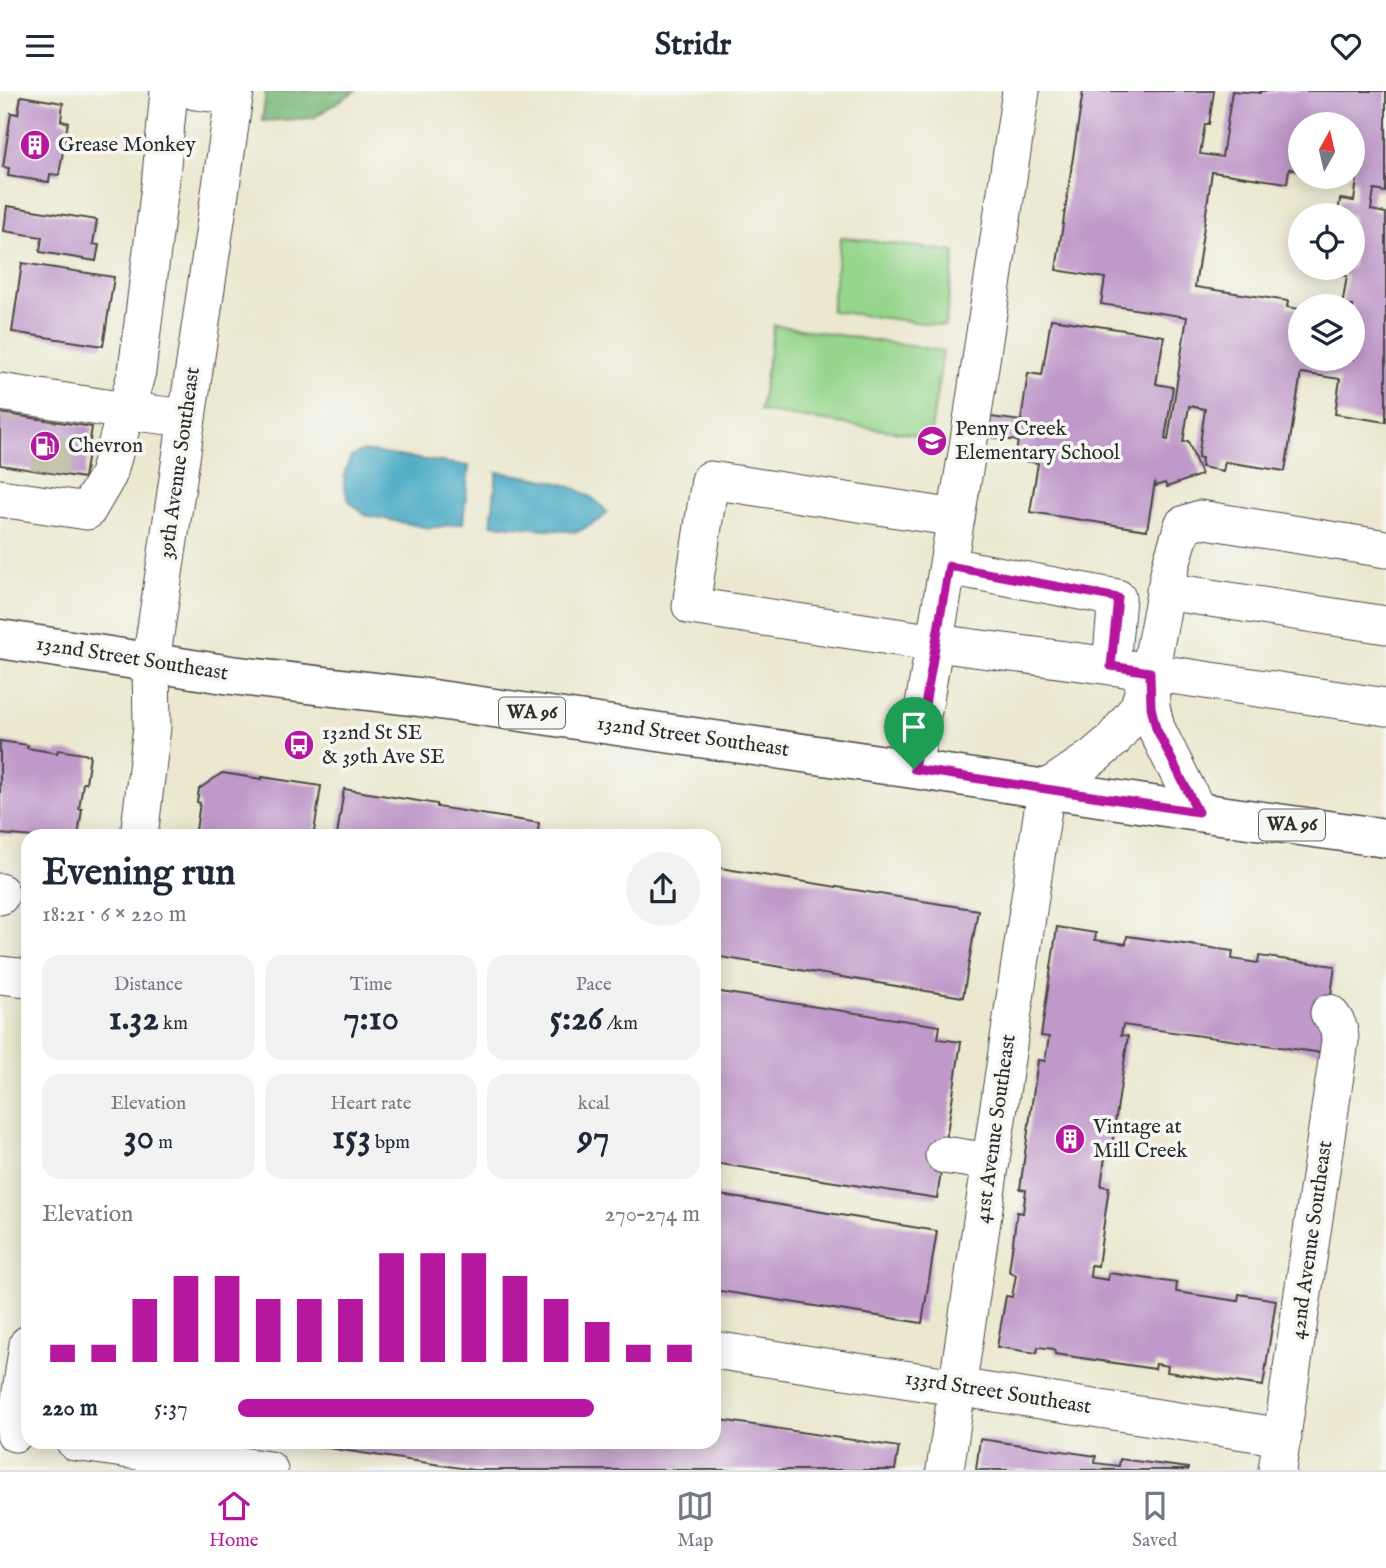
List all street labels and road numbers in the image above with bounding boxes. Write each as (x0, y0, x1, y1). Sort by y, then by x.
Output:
street label: 39th Avenue Southeast (153, 365, 207, 561)
street label: 132nd Street Southeast (34, 631, 230, 687)
road number: WA 96 (499, 698, 565, 729)
street label: 132nd Street Southeast (595, 710, 791, 764)
road number: WA 96 (1259, 810, 1325, 841)
street label: 41st Avenue Southeast (969, 1033, 1023, 1225)
street label: 42nd Avenue Southeast (1285, 1139, 1339, 1341)
street label: 133rd Street Southeast (903, 1365, 1093, 1421)

